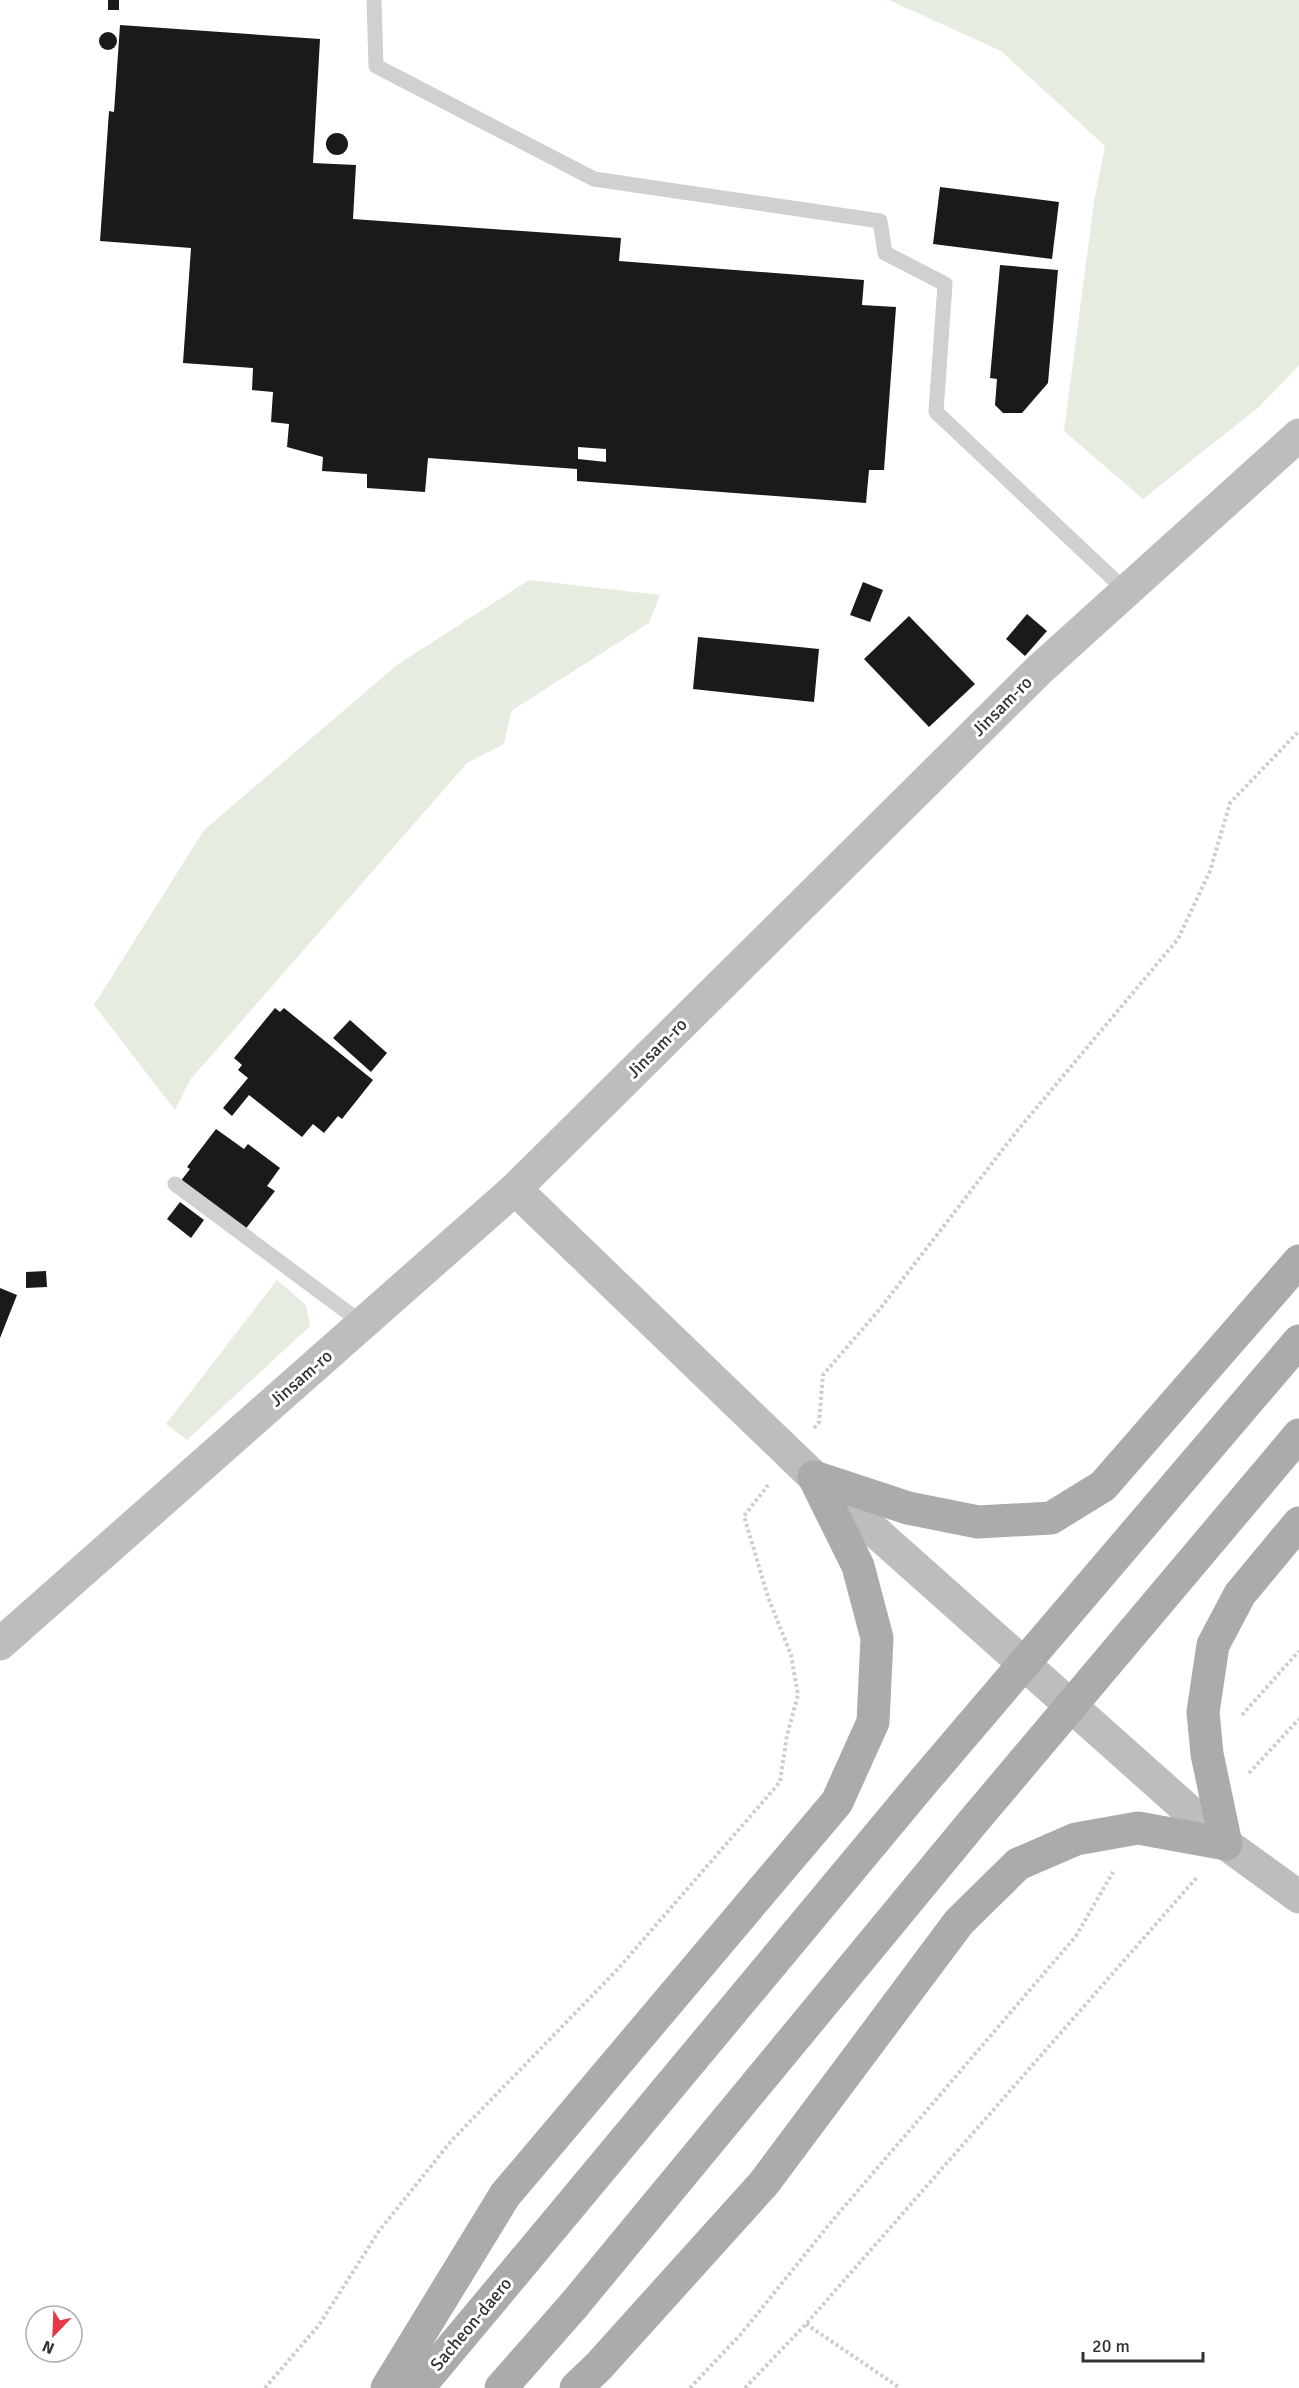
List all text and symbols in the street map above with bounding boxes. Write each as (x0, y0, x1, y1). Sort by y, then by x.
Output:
street label: Jinsam-ro (967, 671, 1037, 741)
street label: Jinsam-ro (622, 1013, 692, 1083)
street label: Jinsam-ro (265, 1345, 337, 1411)
street label: Sacheon-daero (426, 2273, 516, 2375)
north arrow (24, 2304, 84, 2364)
scale bar (1083, 2325, 1203, 2363)
text: 20 m (1092, 2335, 1130, 2357)
text: N (39, 2336, 58, 2358)

